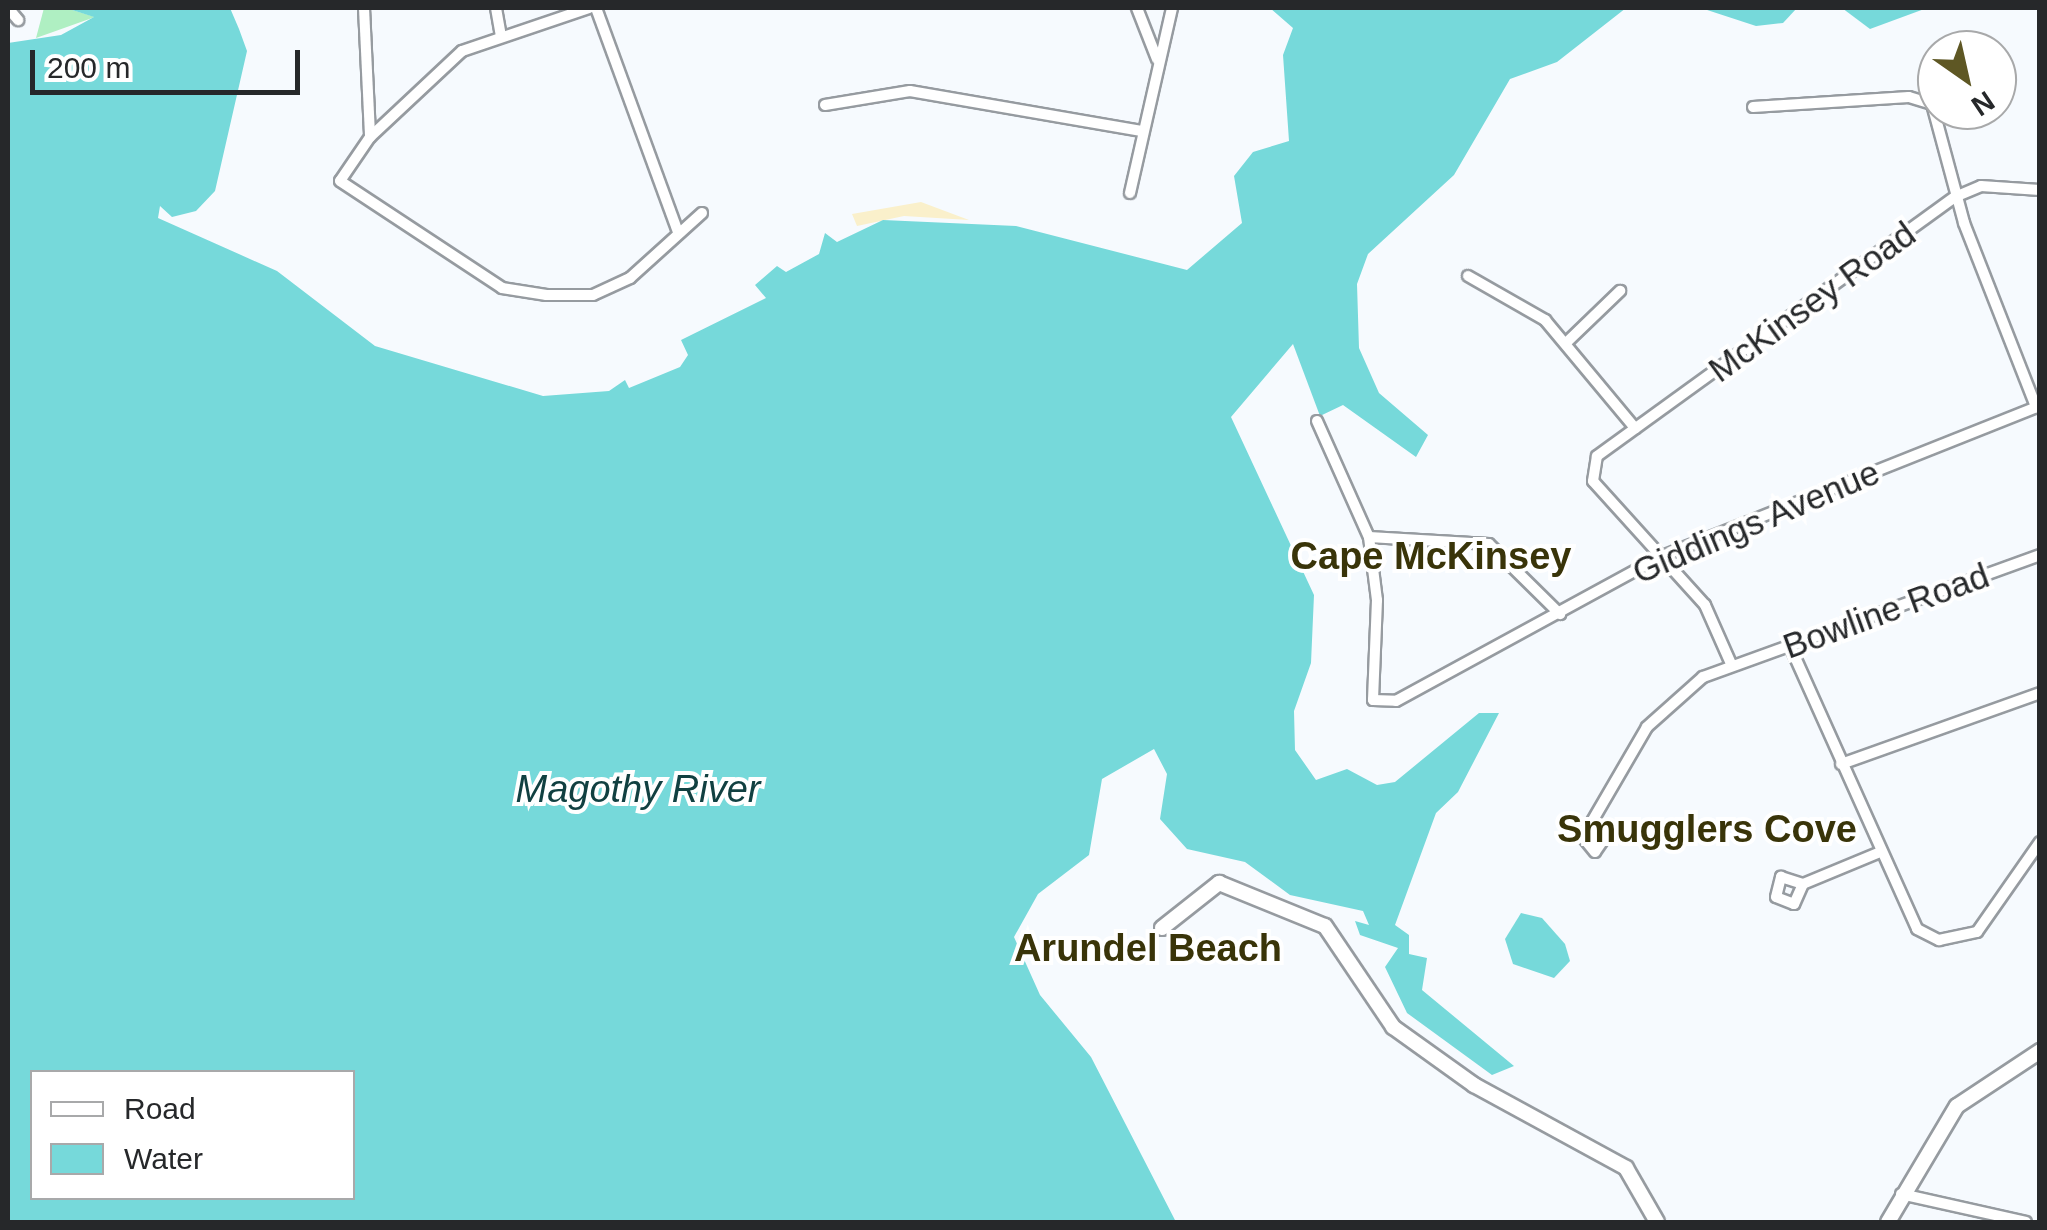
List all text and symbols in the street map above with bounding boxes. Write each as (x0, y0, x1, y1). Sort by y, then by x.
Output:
scale bar (35, 30, 305, 92)
north arrow (1917, 30, 2017, 130)
text: 200 m (47, 51, 130, 84)
text: N (1966, 85, 2000, 122)
street label: McKinsey Road (1701, 213, 1923, 391)
street label: Giddings Avenue (1625, 451, 1887, 593)
district label: Cape McKinsey (1291, 534, 1571, 580)
street label: Bowline Road (1777, 554, 1995, 668)
water label: Magothy River (516, 767, 760, 813)
district label: Smugglers Cove (1557, 807, 1857, 853)
district label: Arundel Beach (1014, 926, 1282, 972)
legend (30, 1070, 355, 1200)
text: Road (124, 1092, 196, 1125)
text: Water (124, 1142, 203, 1175)

